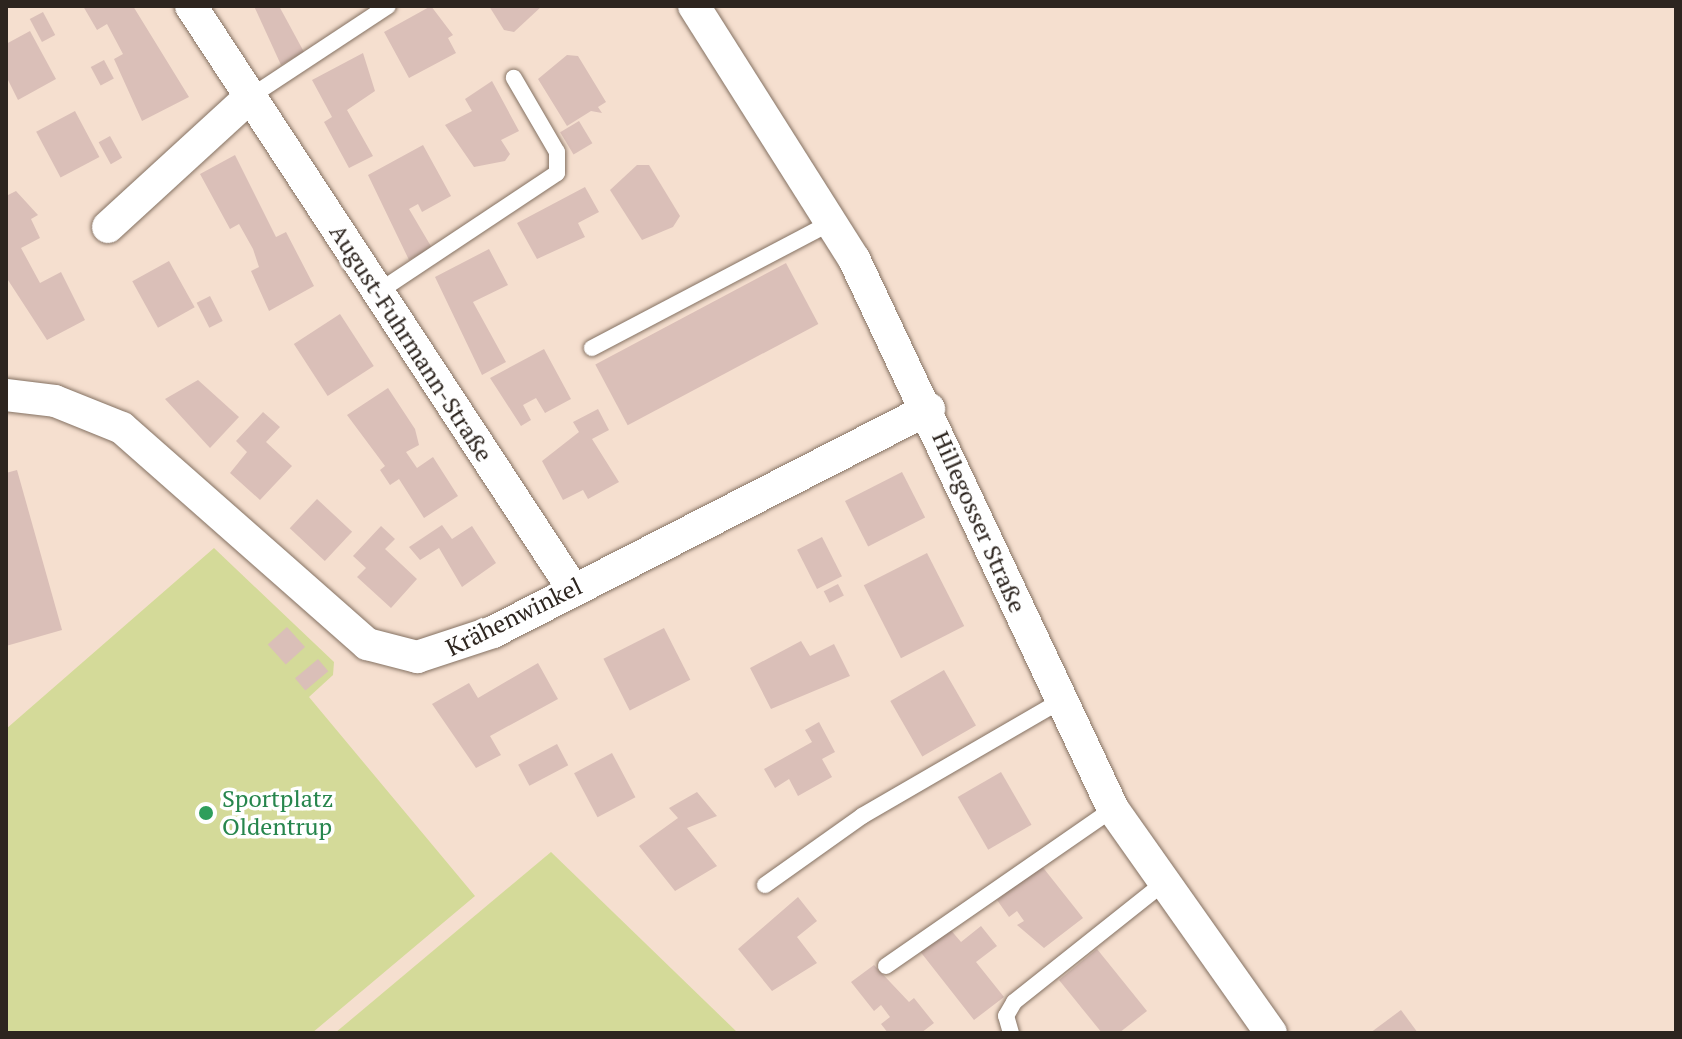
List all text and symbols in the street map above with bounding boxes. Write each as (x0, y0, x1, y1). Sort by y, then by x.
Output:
street label: August-Fuhrmann-Straße (323, 219, 499, 467)
street label: Hillegosser Straße (926, 427, 1032, 617)
street label: Krähenwinkel (441, 572, 587, 662)
place label: Sportplatz Oldentrup (222, 785, 333, 841)
marker: Sportplatz Oldentrup (197, 804, 215, 822)

